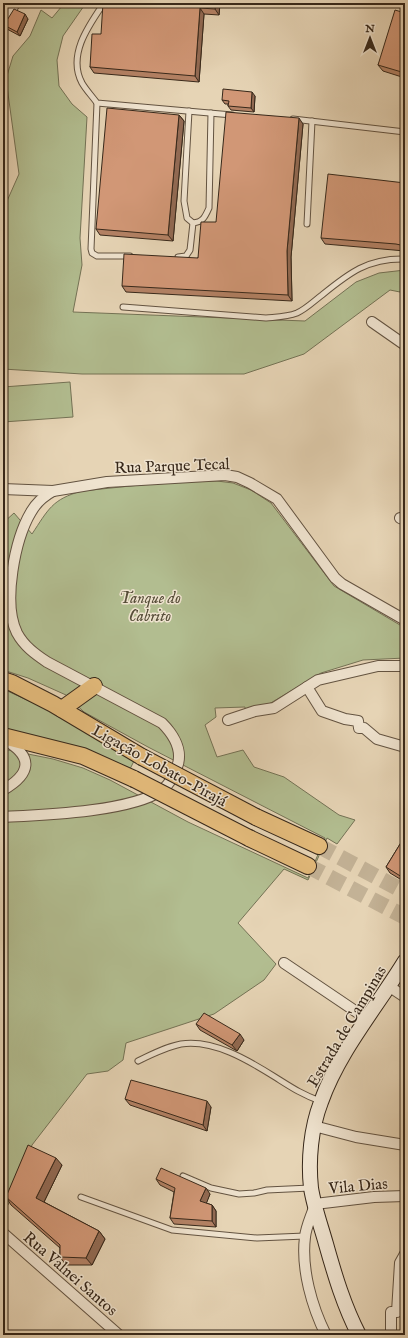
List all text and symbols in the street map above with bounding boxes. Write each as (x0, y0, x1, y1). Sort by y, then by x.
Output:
north arrow (350, 18, 390, 58)
text: N (364, 22, 375, 36)
street label: Rua Parque Tecal (114, 455, 231, 479)
park label: Tanque do Cabrito (119, 589, 181, 627)
street label: Ligação Lobato-Pirajá (88, 721, 230, 812)
street label: Estrada de Campinas (304, 962, 392, 1091)
street label: Vila Dias (327, 1174, 389, 1200)
street label: Rua Valnei Santos (18, 1228, 121, 1321)

